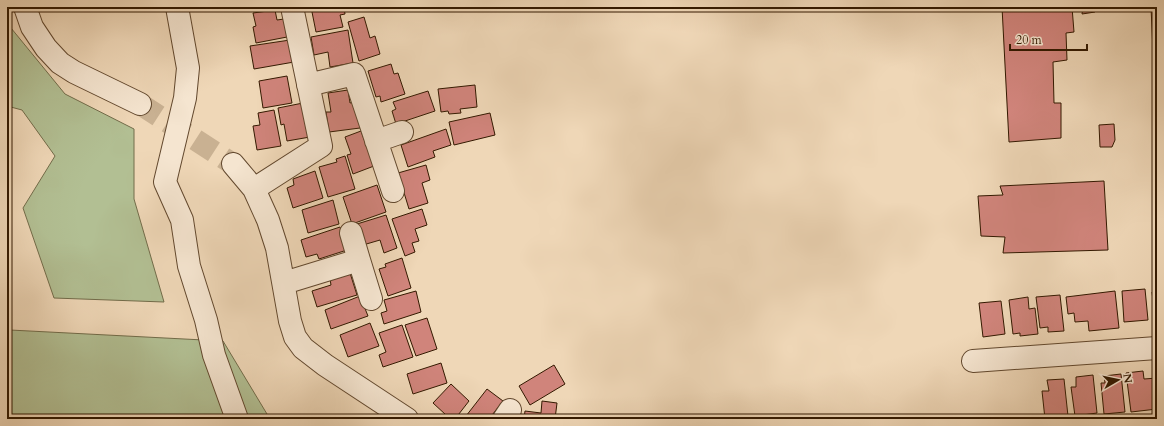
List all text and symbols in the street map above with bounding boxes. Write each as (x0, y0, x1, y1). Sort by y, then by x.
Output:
scale bar (1010, 26, 1087, 52)
text: 20 m (1016, 32, 1043, 48)
north arrow (1098, 360, 1138, 400)
text: N (1119, 373, 1136, 385)

